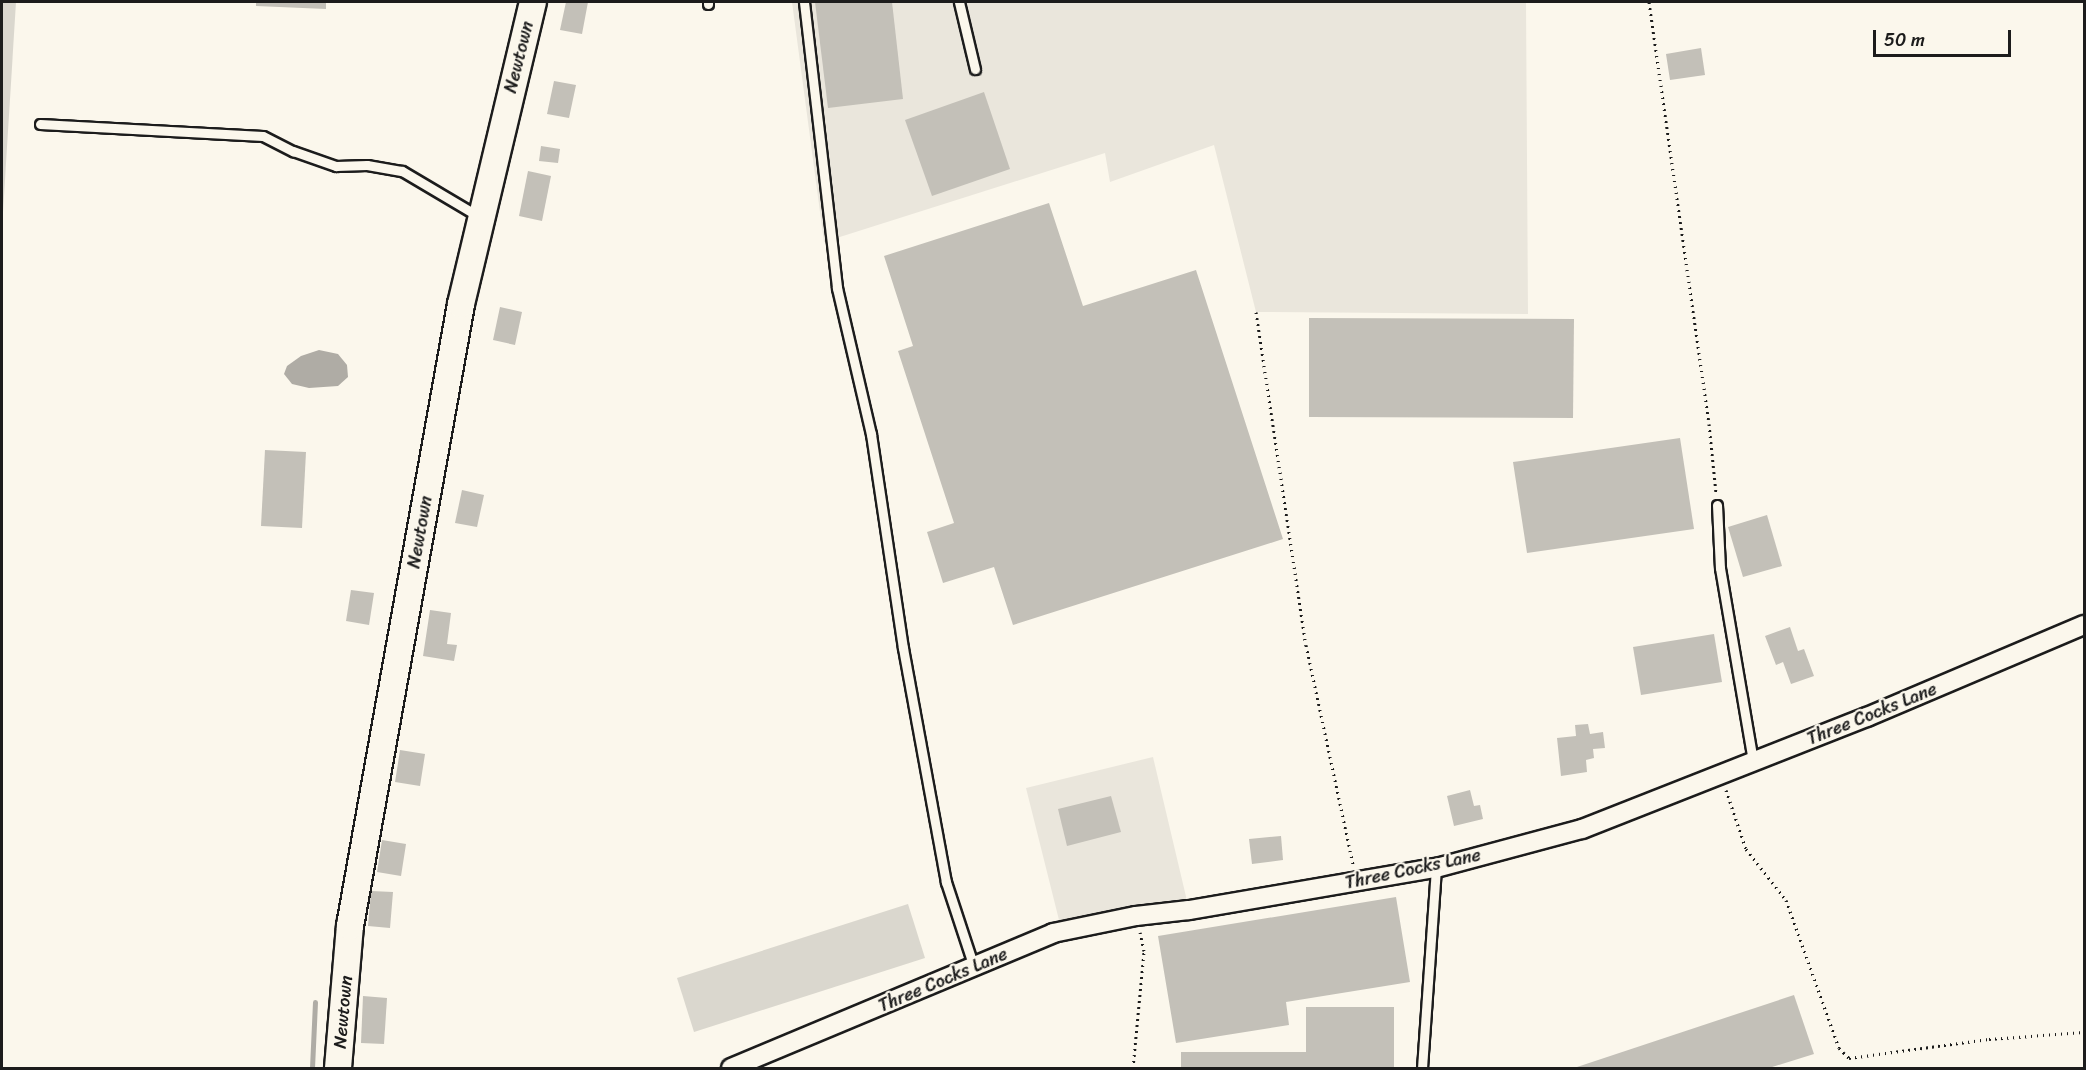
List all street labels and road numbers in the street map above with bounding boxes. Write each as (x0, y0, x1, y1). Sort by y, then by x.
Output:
street label: Newtown (500, 19, 538, 95)
street label: Newtown (403, 494, 437, 570)
street label: Three Cocks Lane (1804, 678, 1940, 750)
street label: Three Cocks Lane (1344, 844, 1482, 894)
street label: Three Cocks Lane (876, 943, 1010, 1017)
street label: Newtown (329, 975, 357, 1049)

